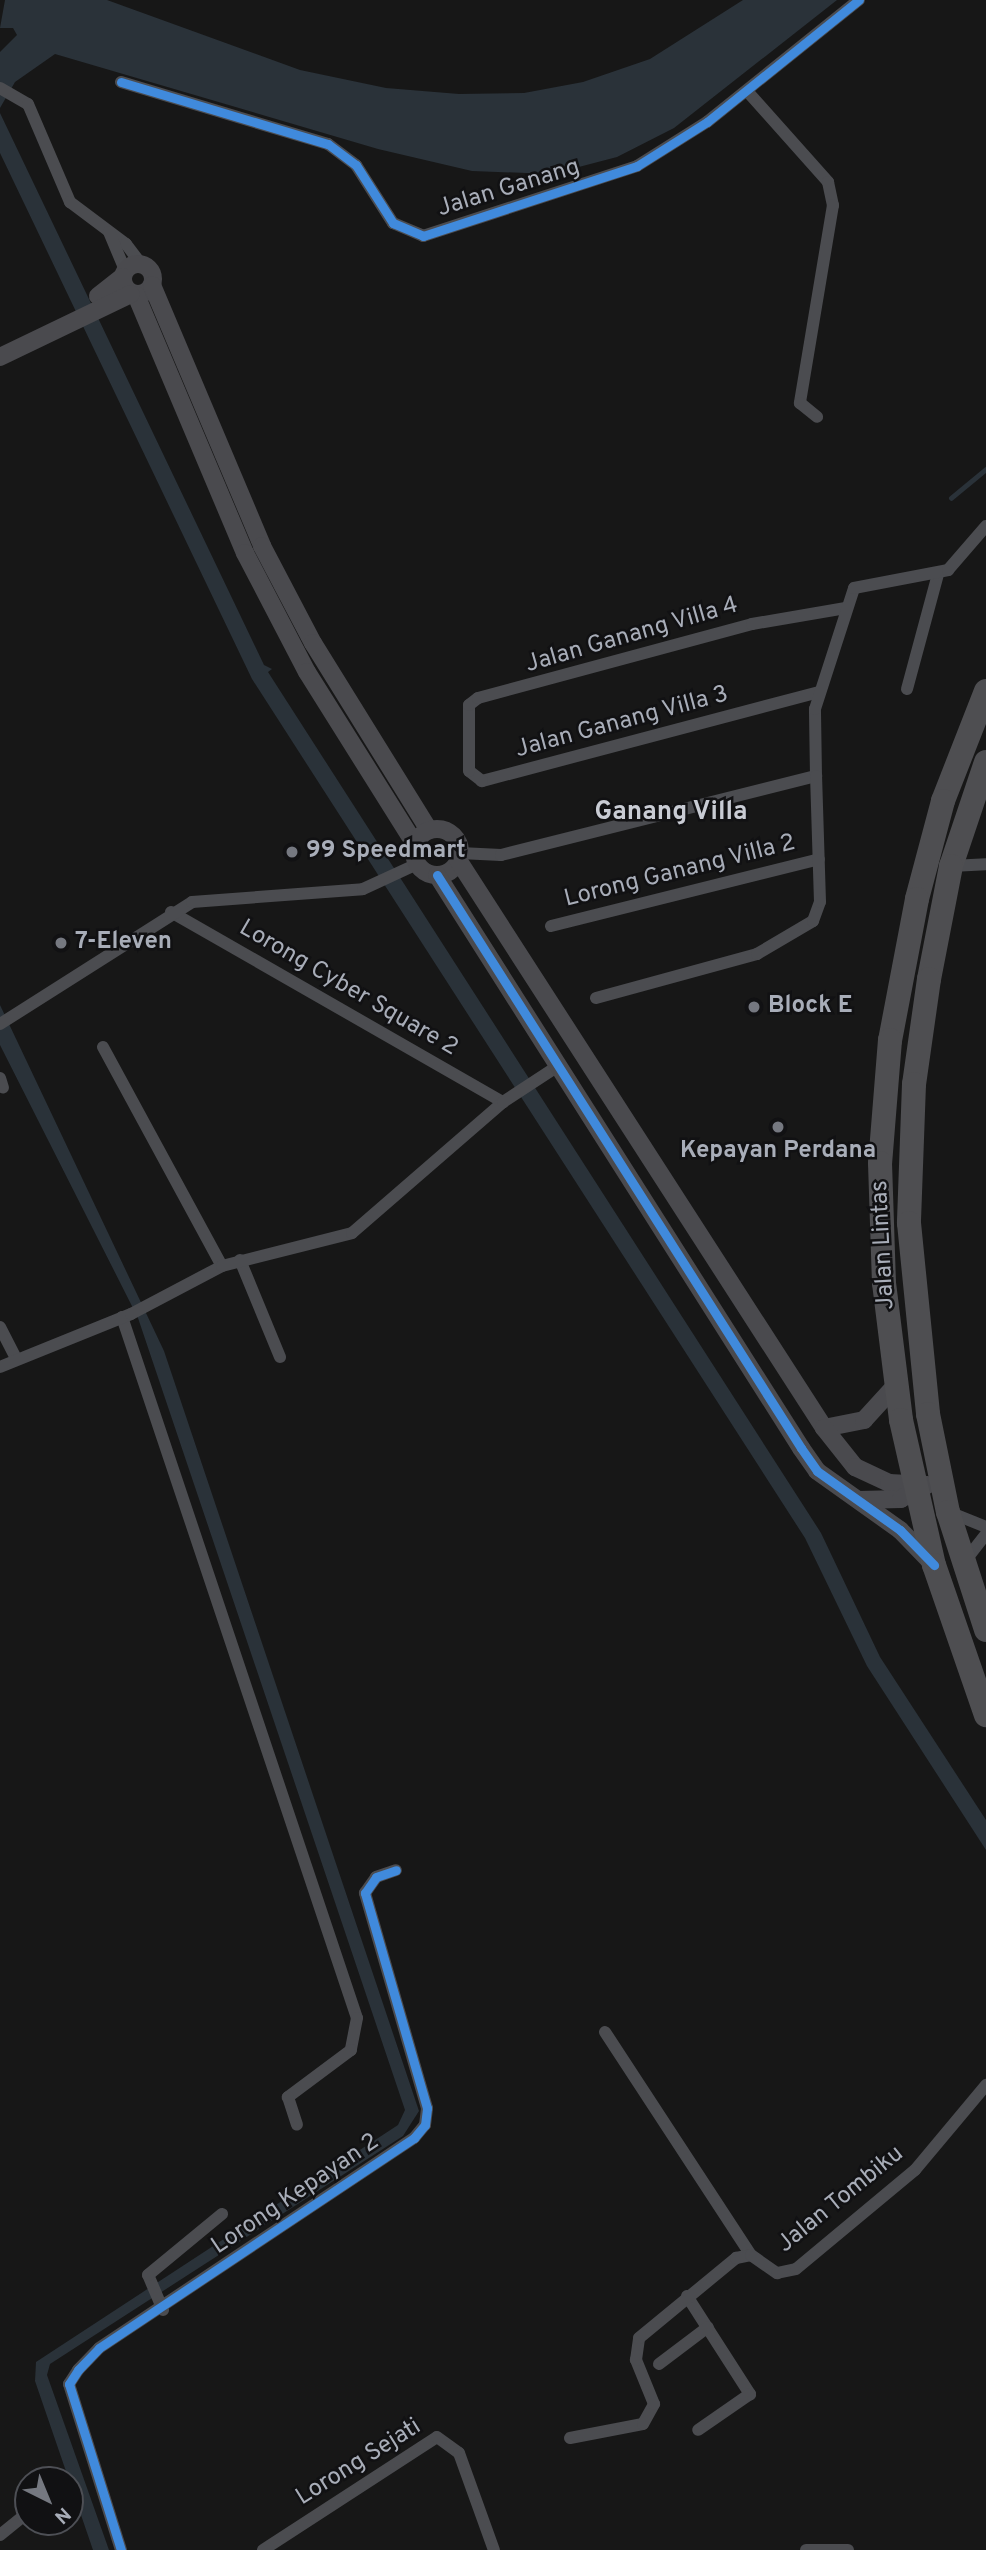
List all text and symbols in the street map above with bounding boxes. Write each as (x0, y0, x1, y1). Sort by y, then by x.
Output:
street label: Jalan Ganang (434, 154, 584, 224)
street label: Jalan Ganang Villa 4 (522, 592, 742, 680)
street label: Jalan Ganang Villa 3 (512, 681, 732, 765)
district label: Ganang Villa (594, 797, 748, 829)
street label: Lorong Ganang Villa 2 (561, 829, 799, 915)
place label: 99 Speedmart (306, 838, 466, 866)
marker: 99 Speedmart (284, 844, 300, 860)
street label: Lorong Cyber Square 2 (234, 915, 462, 1063)
place label: 7-Eleven (75, 929, 172, 957)
marker: 7-Eleven (53, 935, 69, 951)
place label: Block E (768, 993, 853, 1021)
marker: Block E (746, 999, 762, 1015)
marker: Kepayan Perdana (770, 1119, 786, 1135)
place label: Kepayan Perdana (680, 1138, 876, 1166)
street label: Jalan Lintas (866, 1180, 902, 1310)
street label: Lorong Kepayan 2 (207, 2128, 385, 2262)
street label: Jalan Tombiku (772, 2140, 910, 2260)
street label: Lorong Sejati (291, 2413, 427, 2513)
north arrow (14, 2466, 84, 2536)
text: N (49, 2501, 75, 2528)

